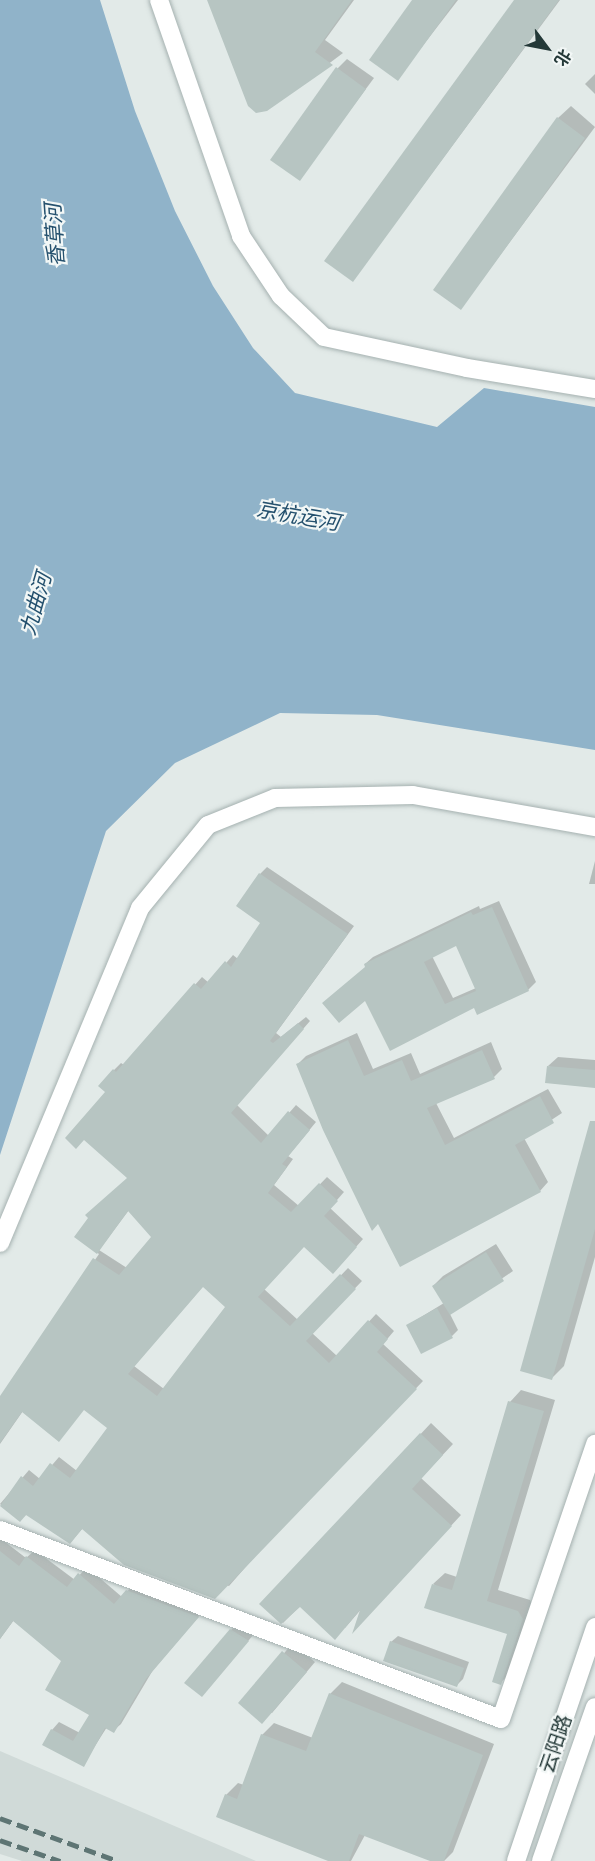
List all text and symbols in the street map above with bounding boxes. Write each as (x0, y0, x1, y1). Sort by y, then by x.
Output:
north arrow (517, 18, 577, 78)
text: 北 (550, 46, 575, 70)
water label: 香草河 (40, 203, 70, 267)
water label: 京杭运河 (254, 496, 342, 536)
water label: 九曲河 (15, 570, 57, 638)
street label: 云阳路 (535, 1712, 577, 1776)

